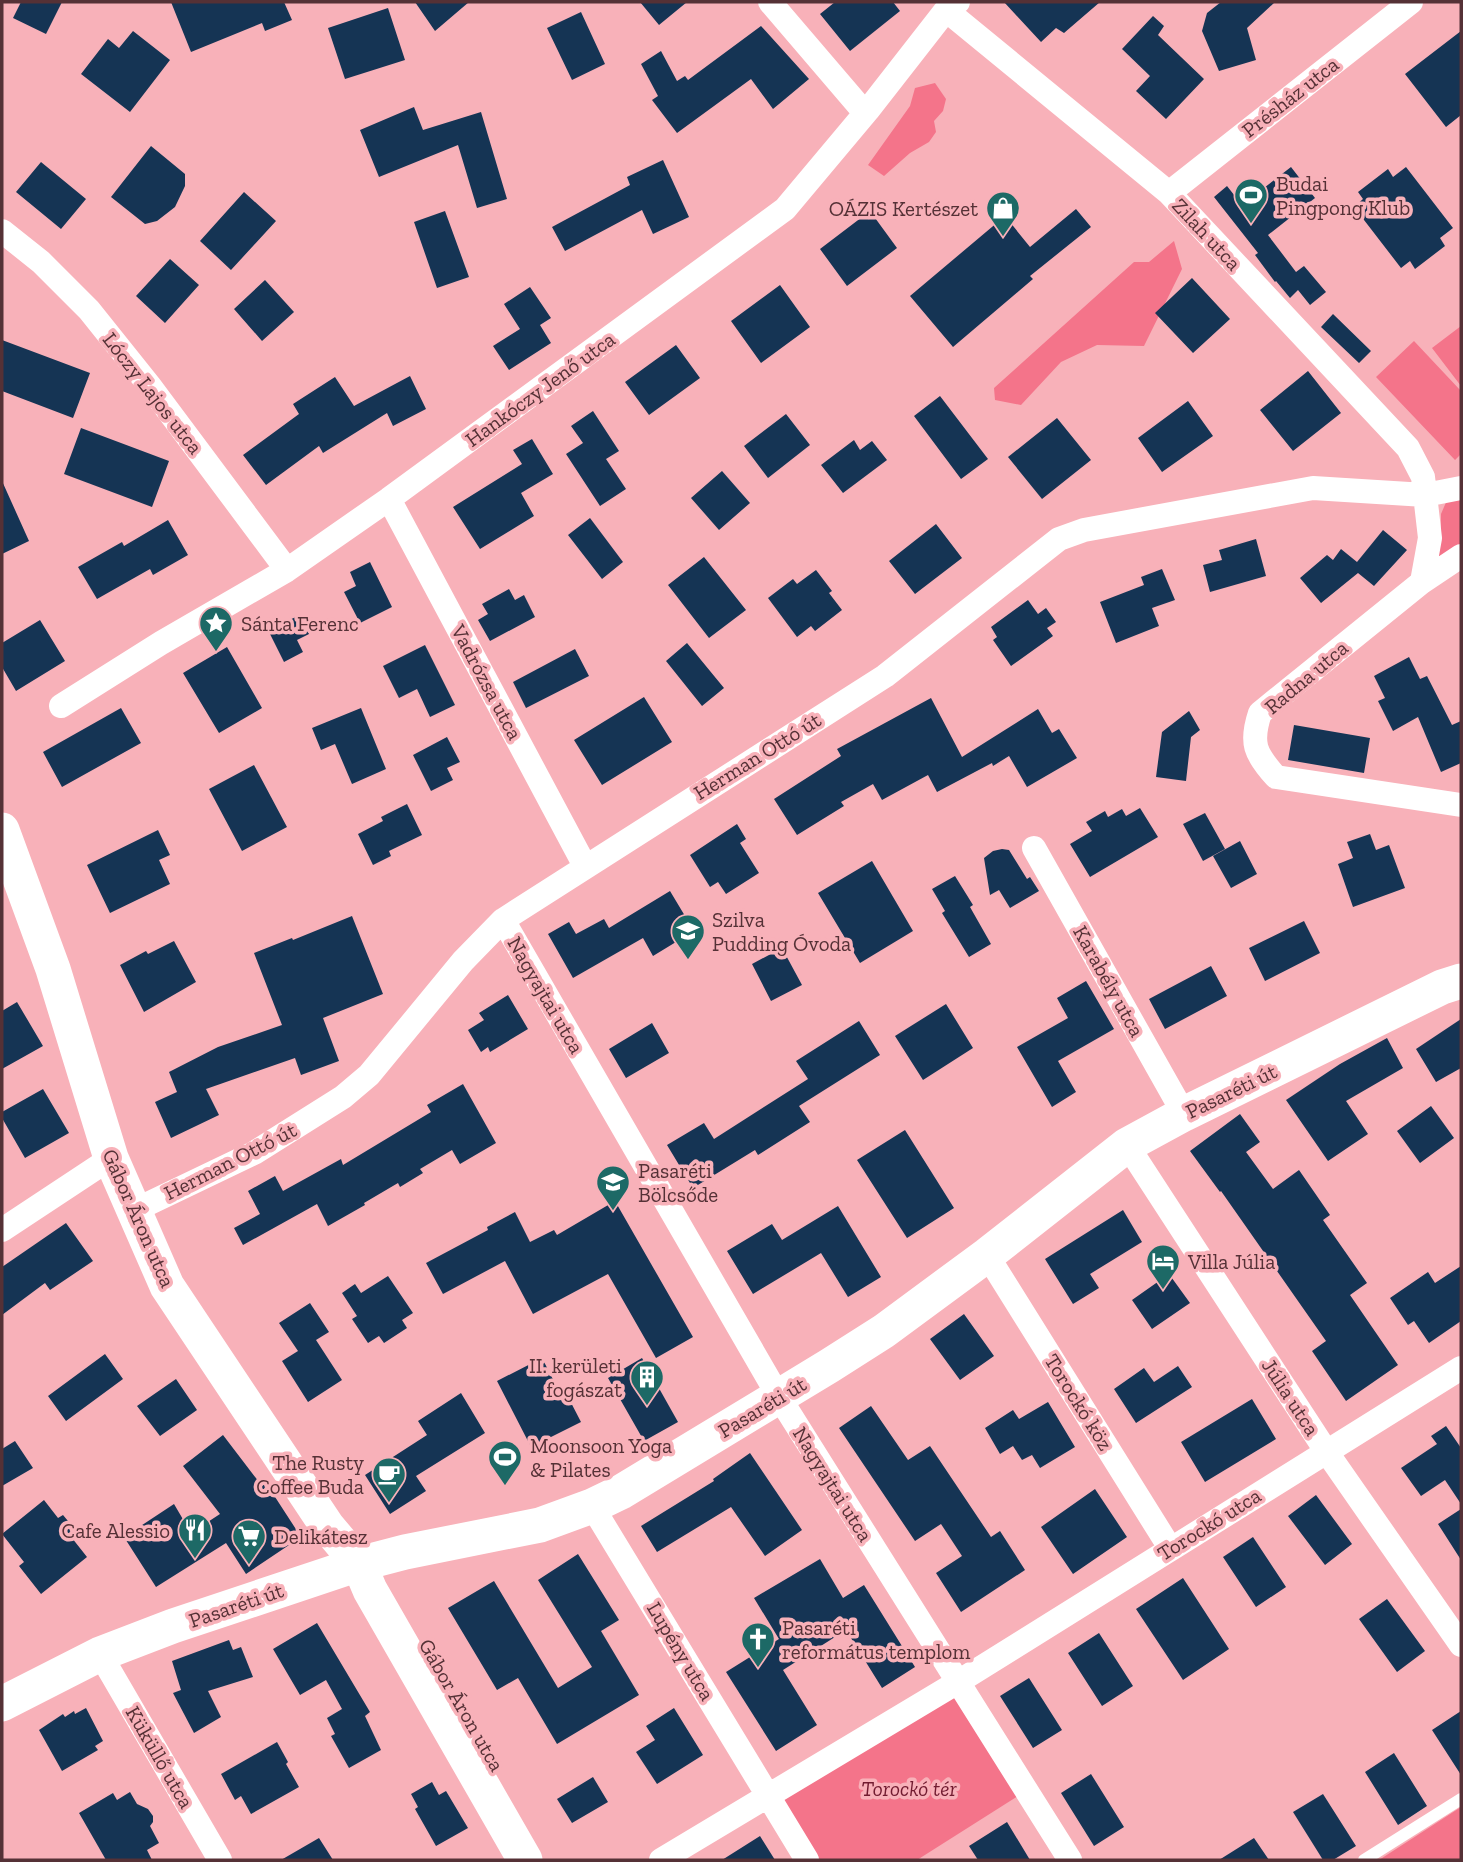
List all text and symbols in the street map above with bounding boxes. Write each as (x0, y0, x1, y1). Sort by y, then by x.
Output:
street label: Présház utca (1237, 52, 1343, 142)
place label: Budai Pingpong Klub (1276, 171, 1410, 220)
sports icon: Budai Pingpong Klub (1232, 176, 1270, 225)
shop icon: OÁZIS Kertészet (984, 189, 1022, 238)
street label: Zilah utca (1167, 193, 1247, 275)
place label: OÁZIS Kertészet (829, 196, 978, 221)
street label: Hankóczy Jenő utca (460, 326, 620, 452)
street label: Lóczy Lajos utca (97, 327, 208, 459)
place icon: Sánta Ferenc (197, 604, 235, 653)
place label: Sánta Ferenc (241, 611, 359, 636)
street label: Vadrózsa utca (446, 619, 528, 744)
street label: Radna utca (1259, 635, 1353, 719)
street label: Herman Ottó út (689, 707, 825, 805)
place label: Szilva Pudding Óvoda (712, 907, 851, 956)
school or university icon: Szilva Pudding Óvoda (669, 912, 707, 961)
street label: Karabély utca (1068, 921, 1150, 1041)
street label: Nagyajtai utca (502, 932, 590, 1058)
street label: Pasaréti út (1181, 1058, 1281, 1124)
street label: Herman Ottó út (160, 1117, 301, 1205)
street label: Gábor Áron utca (97, 1145, 181, 1291)
place label: Pasaréti Bölcsőde (638, 1158, 718, 1207)
school or university icon: Pasaréti Bölcsőde (594, 1163, 632, 1212)
hotel icon: Villa Júlia (1144, 1242, 1182, 1291)
place label: Villa Júlia (1187, 1249, 1275, 1274)
street label: Torockó köz (1040, 1349, 1119, 1455)
place label: II. kerületi fogászat (529, 1353, 622, 1402)
street label: Júlia utca (1257, 1354, 1325, 1440)
building icon: II. kerületi fogászat (628, 1358, 666, 1407)
street label: Pasaréti út (714, 1371, 811, 1443)
street label: Nagyajtai utca (787, 1422, 878, 1547)
place label: Moonsoon Yoga & Pilates (530, 1433, 672, 1482)
sports icon: Moonsoon Yoga & Pilates (486, 1438, 524, 1487)
place label: The Rusty Coffee Buda (256, 1450, 364, 1499)
cafe icon: The Rusty Coffee Buda (370, 1455, 408, 1504)
street label: Torockó utca (1153, 1482, 1265, 1566)
restaurant icon: Cafe Alessio (176, 1511, 214, 1560)
supermarket icon: Delikátesz (230, 1517, 268, 1566)
place label: Cafe Alessio (62, 1518, 170, 1543)
place label: Delikátesz (274, 1524, 368, 1549)
street label: Pasaréti út (186, 1577, 287, 1633)
street label: Lupény utca (642, 1597, 720, 1705)
place label: Pasaréti református templom (782, 1615, 970, 1664)
church icon: Pasaréti református templom (739, 1620, 777, 1669)
street label: Gábor Áron utca (414, 1634, 510, 1776)
street label: Küküllő utca (121, 1701, 199, 1813)
park label: Torockó tér (861, 1776, 957, 1801)

